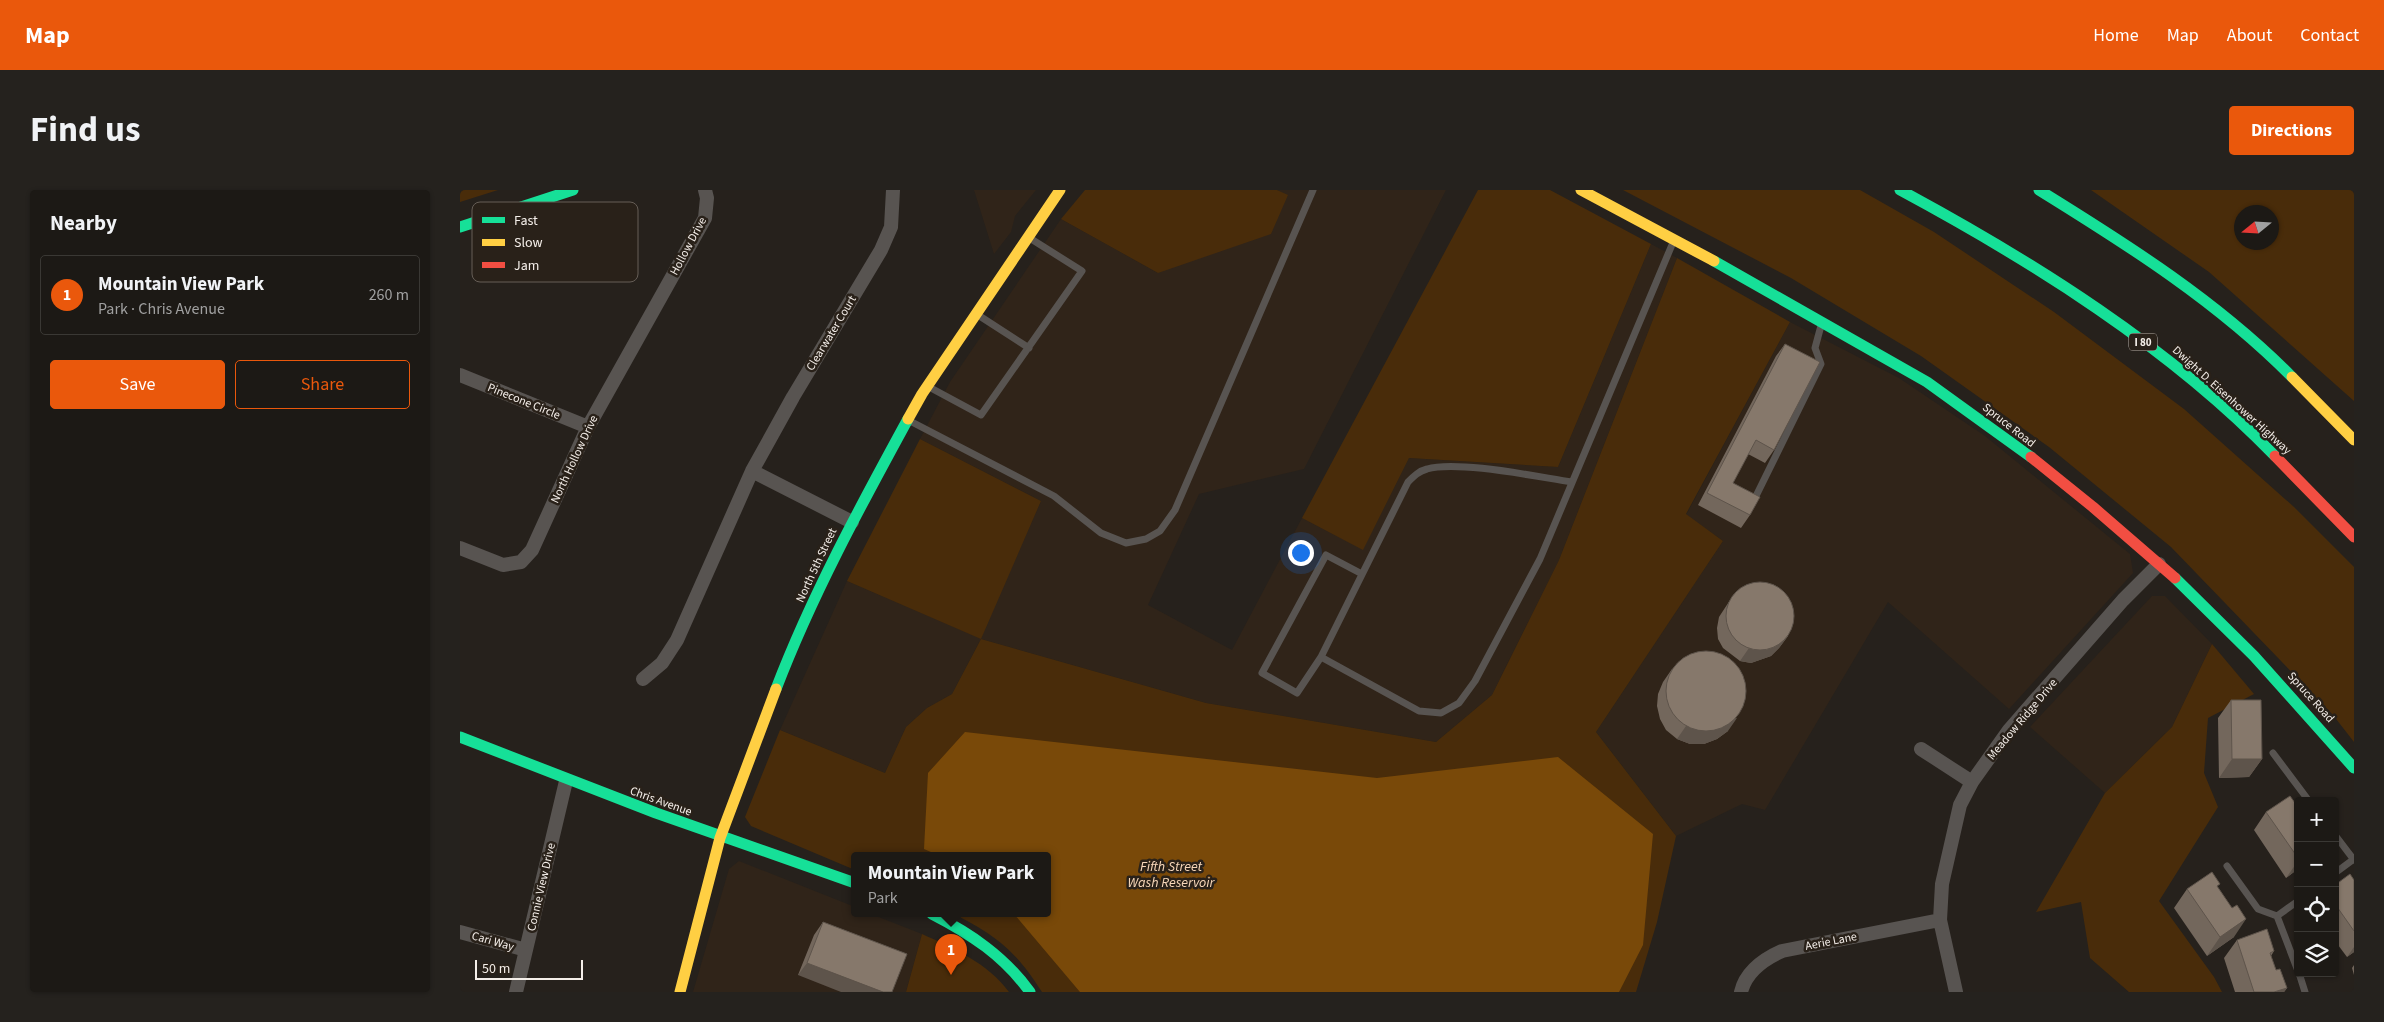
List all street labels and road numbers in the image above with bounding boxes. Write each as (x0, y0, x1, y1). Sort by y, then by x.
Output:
street label: Hollow Drive (666, 214, 711, 278)
street label: Clearwater Court (802, 292, 861, 374)
road number: I 80 (2129, 334, 2157, 350)
street label: Dwight D. Eisenhower Highway (2168, 342, 2295, 459)
street label: Pinecone Circle (485, 379, 563, 424)
street label: Spruce Road (1979, 399, 2039, 452)
street label: North Hollow Drive (547, 412, 602, 506)
street label: North 5th Street (792, 525, 841, 605)
street label: Spruce Road (2283, 668, 2338, 726)
street label: Meadow Ridge Drive (1983, 675, 2062, 764)
street label: Chris Avenue (627, 782, 694, 821)
street label: Connie View Drive (523, 841, 560, 933)
street label: Cari Way (470, 927, 516, 956)
street label: Aerie Lane (1804, 928, 1858, 955)

